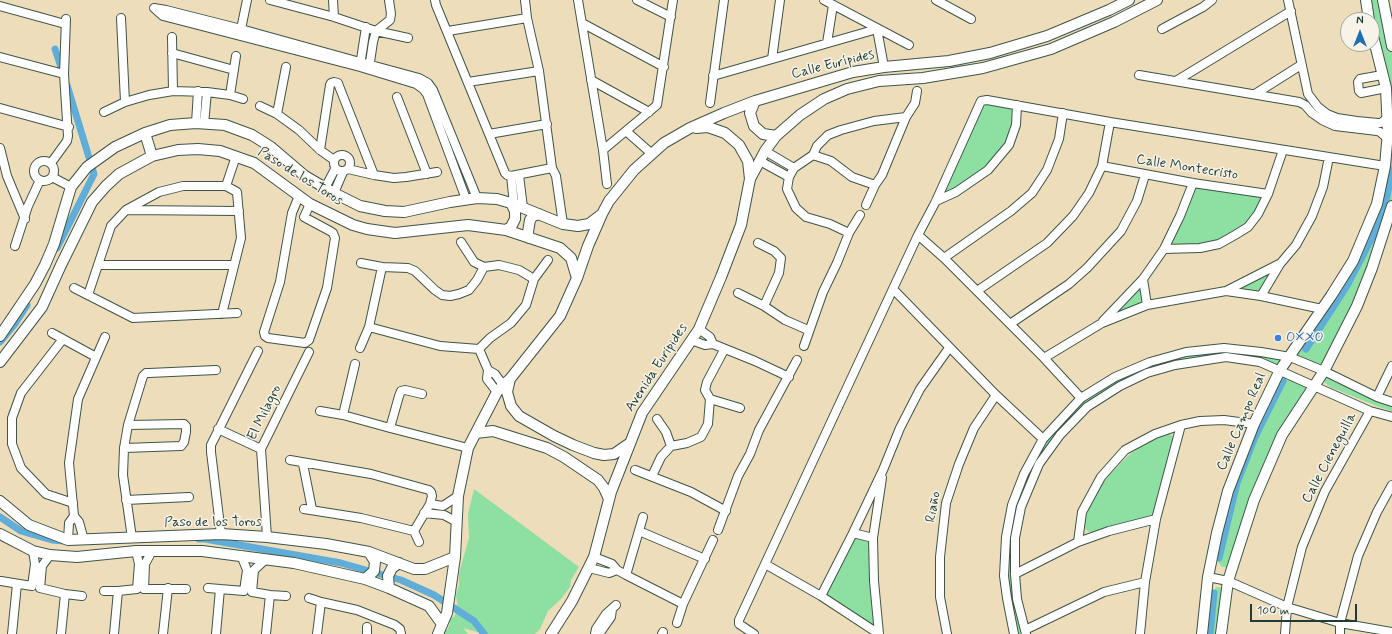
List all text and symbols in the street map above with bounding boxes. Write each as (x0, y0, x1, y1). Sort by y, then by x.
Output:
north arrow (1340, 12, 1380, 52)
text: N (1356, 14, 1364, 28)
street label: Calle Eurípides (790, 47, 876, 83)
street label: Paso de los Toros (254, 144, 346, 210)
street label: Calle Montecristo (1135, 152, 1239, 184)
street label: Avenida Euripides (622, 321, 692, 415)
place label: OXXO (1286, 330, 1324, 346)
marker: OXXO (1273, 333, 1283, 343)
street label: Calle Campo Real (1214, 371, 1270, 473)
street label: El Milagro (244, 383, 286, 443)
street label: Calle Cieneguilla (1299, 410, 1361, 506)
street label: Riaño (923, 490, 945, 524)
street label: Paso de los Toros (164, 515, 262, 531)
scale bar (1252, 596, 1359, 622)
text: 100 m (1257, 603, 1289, 619)

